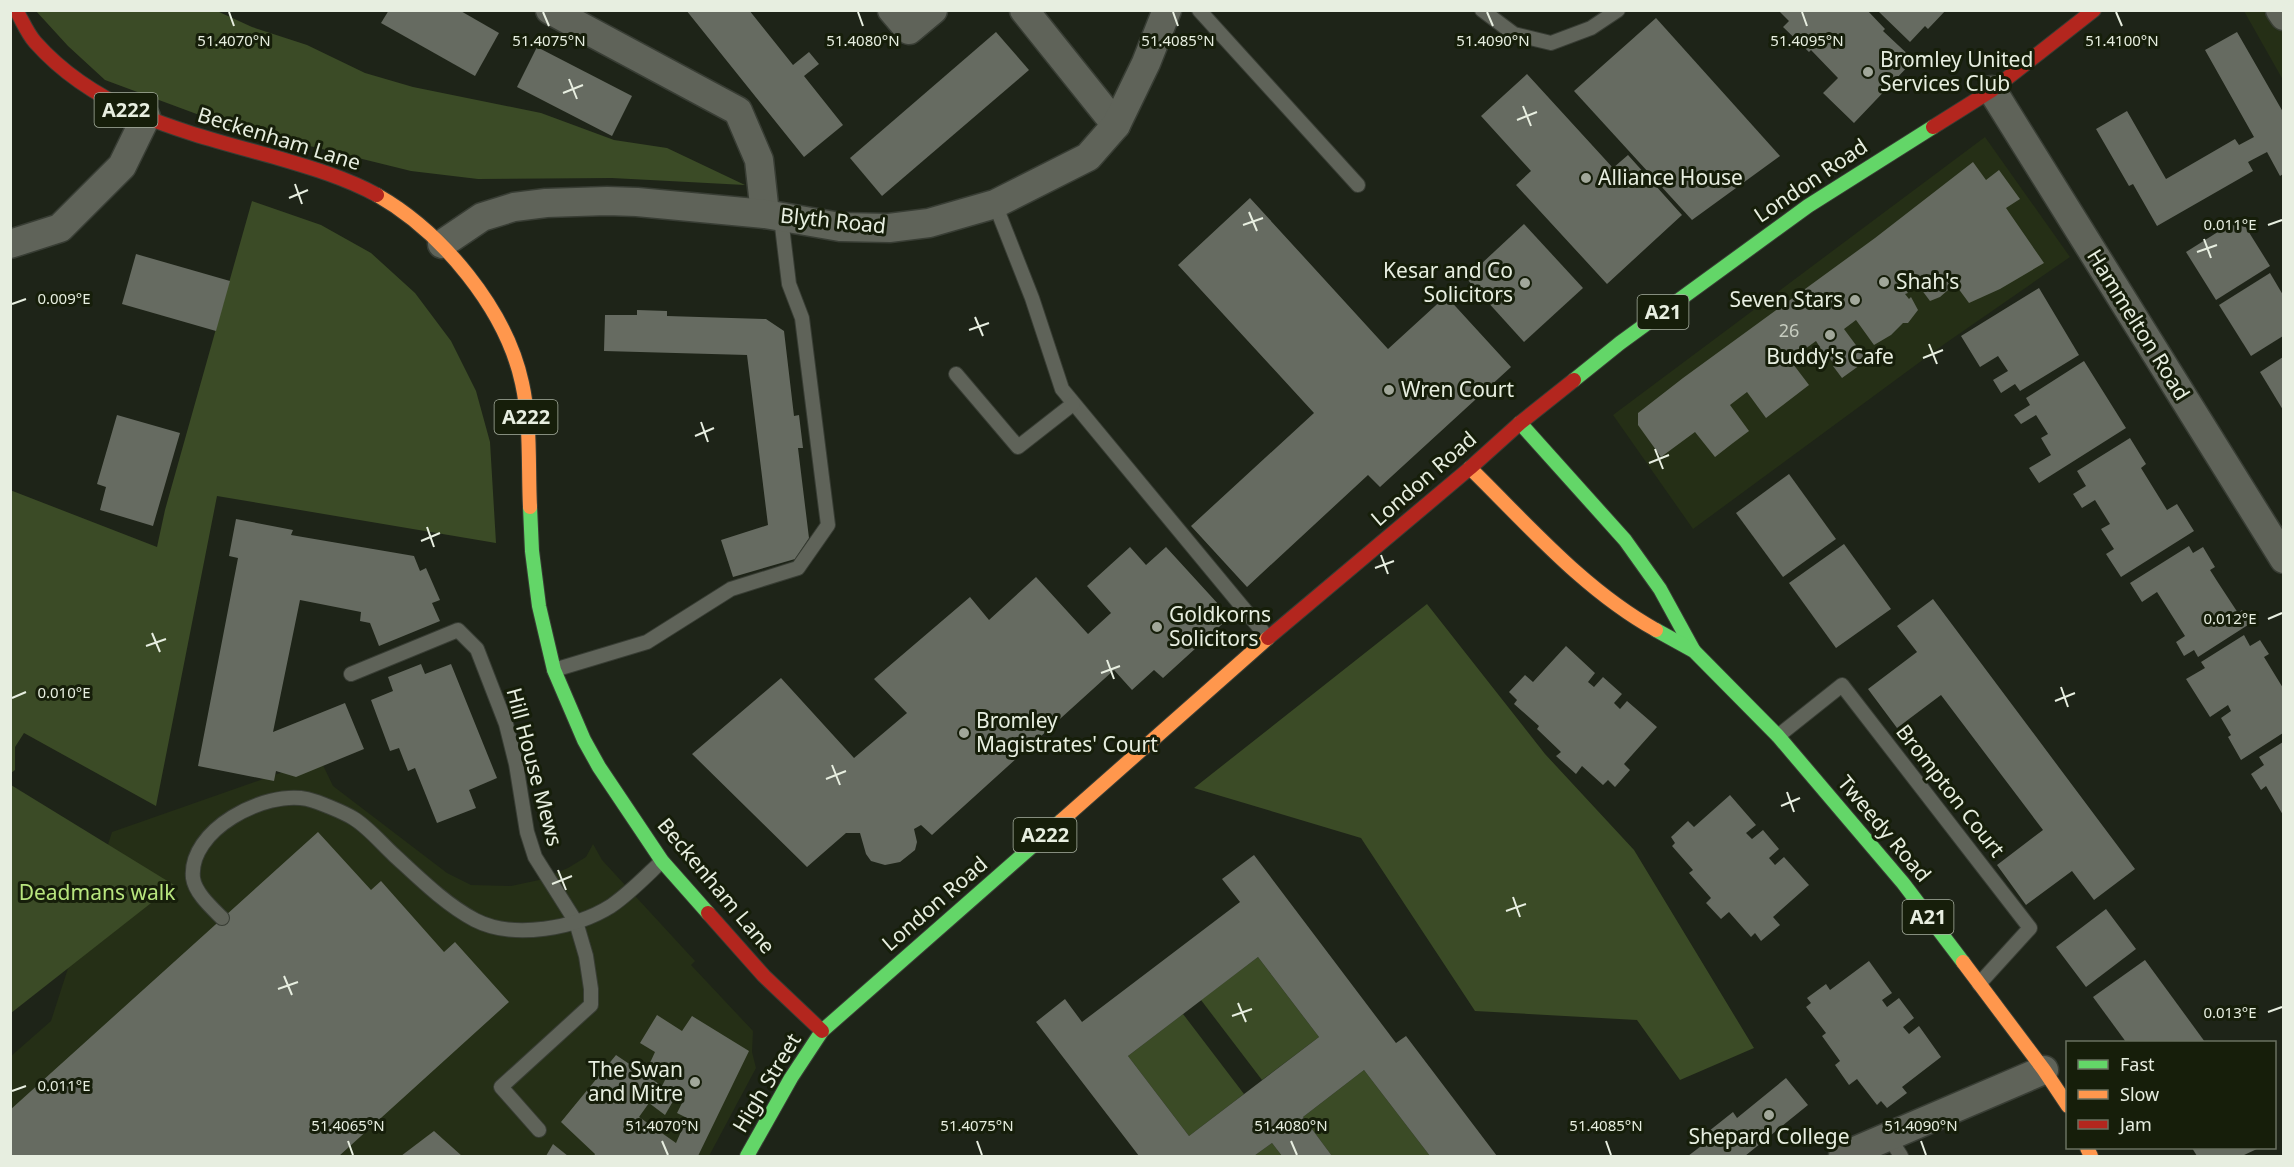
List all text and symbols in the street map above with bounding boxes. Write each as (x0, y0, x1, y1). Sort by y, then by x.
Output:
text: 51.4070°N (197, 30, 271, 50)
text: 51.4075°N (512, 30, 586, 50)
text: 51.4080°N (826, 30, 900, 50)
text: 51.4085°N (1141, 30, 1215, 50)
text: 51.4090°N (1456, 30, 1530, 50)
text: 51.4095°N (1770, 30, 1844, 50)
text: 51.4100°N (2085, 30, 2159, 50)
place label: Bromley United Services Club (1880, 45, 2033, 97)
marker: Bromley United Services Club (1861, 65, 1875, 79)
road number: A222 (94, 93, 158, 127)
street label: Beckenham Lane (194, 100, 364, 176)
street label: London Road (1748, 132, 1873, 228)
place label: Alliance House (1598, 163, 1743, 191)
marker: Alliance House (1579, 171, 1593, 185)
street label: Blyth Road (779, 201, 887, 239)
text: 0.011°E (2203, 214, 2257, 234)
street label: Hammelton Road (2081, 244, 2197, 405)
place label: Kesar and Co Solicitors (1383, 256, 1513, 308)
place label: Shah's (1896, 267, 1959, 295)
marker: Shah's (1877, 275, 1891, 289)
marker: Kesar and Co Solicitors (1518, 276, 1532, 290)
place label: Seven Stars (1729, 285, 1843, 313)
text: 0.009°E (37, 288, 91, 308)
marker: Seven Stars (1848, 293, 1862, 307)
road number: A21 (1638, 295, 1688, 329)
house number: 26 (1779, 318, 1799, 342)
marker: Buddy's Cafe (1823, 328, 1837, 342)
place label: Buddy's Cafe (1766, 342, 1894, 370)
place label: Wren Court (1401, 375, 1514, 403)
marker: Wren Court (1382, 383, 1396, 397)
road number: A222 (494, 400, 558, 434)
street label: London Road (1365, 425, 1482, 532)
place label: Goldkorns Solicitors (1169, 600, 1271, 652)
text: 0.012°E (2203, 608, 2257, 628)
marker: Goldkorns Solicitors (1150, 620, 1164, 634)
text: 0.010°E (37, 682, 91, 702)
street label: Hill House Mews (500, 684, 570, 849)
place label: Bromley Magistrates' Court (976, 706, 1158, 758)
street label: Brompton Court (1890, 718, 2012, 863)
marker: Bromley Magistrates' Court (957, 726, 971, 740)
street label: Tweedy Road (1832, 769, 1938, 888)
street label: Beckenham Lane (652, 812, 782, 959)
road number: A222 (1014, 818, 1076, 852)
street label: London Road (876, 850, 993, 957)
park label: Deadmans walk (19, 878, 176, 906)
road number: A21 (1902, 900, 1954, 934)
text: 0.013°E (2203, 1002, 2257, 1022)
street label: High Street (726, 1027, 807, 1137)
legend (2066, 1041, 2276, 1149)
text: Fast (2120, 1052, 2155, 1076)
place label: The Swan and Mitre (588, 1055, 683, 1107)
text: 0.011°E (37, 1075, 91, 1095)
marker: The Swan and Mitre (688, 1075, 702, 1089)
text: Slow (2120, 1082, 2159, 1106)
marker: Shepard College (1762, 1108, 1776, 1122)
text: Jam (2118, 1112, 2152, 1136)
text: 51.4065°N (311, 1115, 385, 1135)
text: 51.4070°N (625, 1115, 699, 1135)
text: 51.4075°N (940, 1115, 1014, 1135)
text: 51.4080°N (1254, 1115, 1328, 1135)
text: 51.4085°N (1569, 1115, 1643, 1135)
text: 51.4090°N (1884, 1115, 1958, 1135)
place label: Shepard College (1688, 1122, 1850, 1150)

